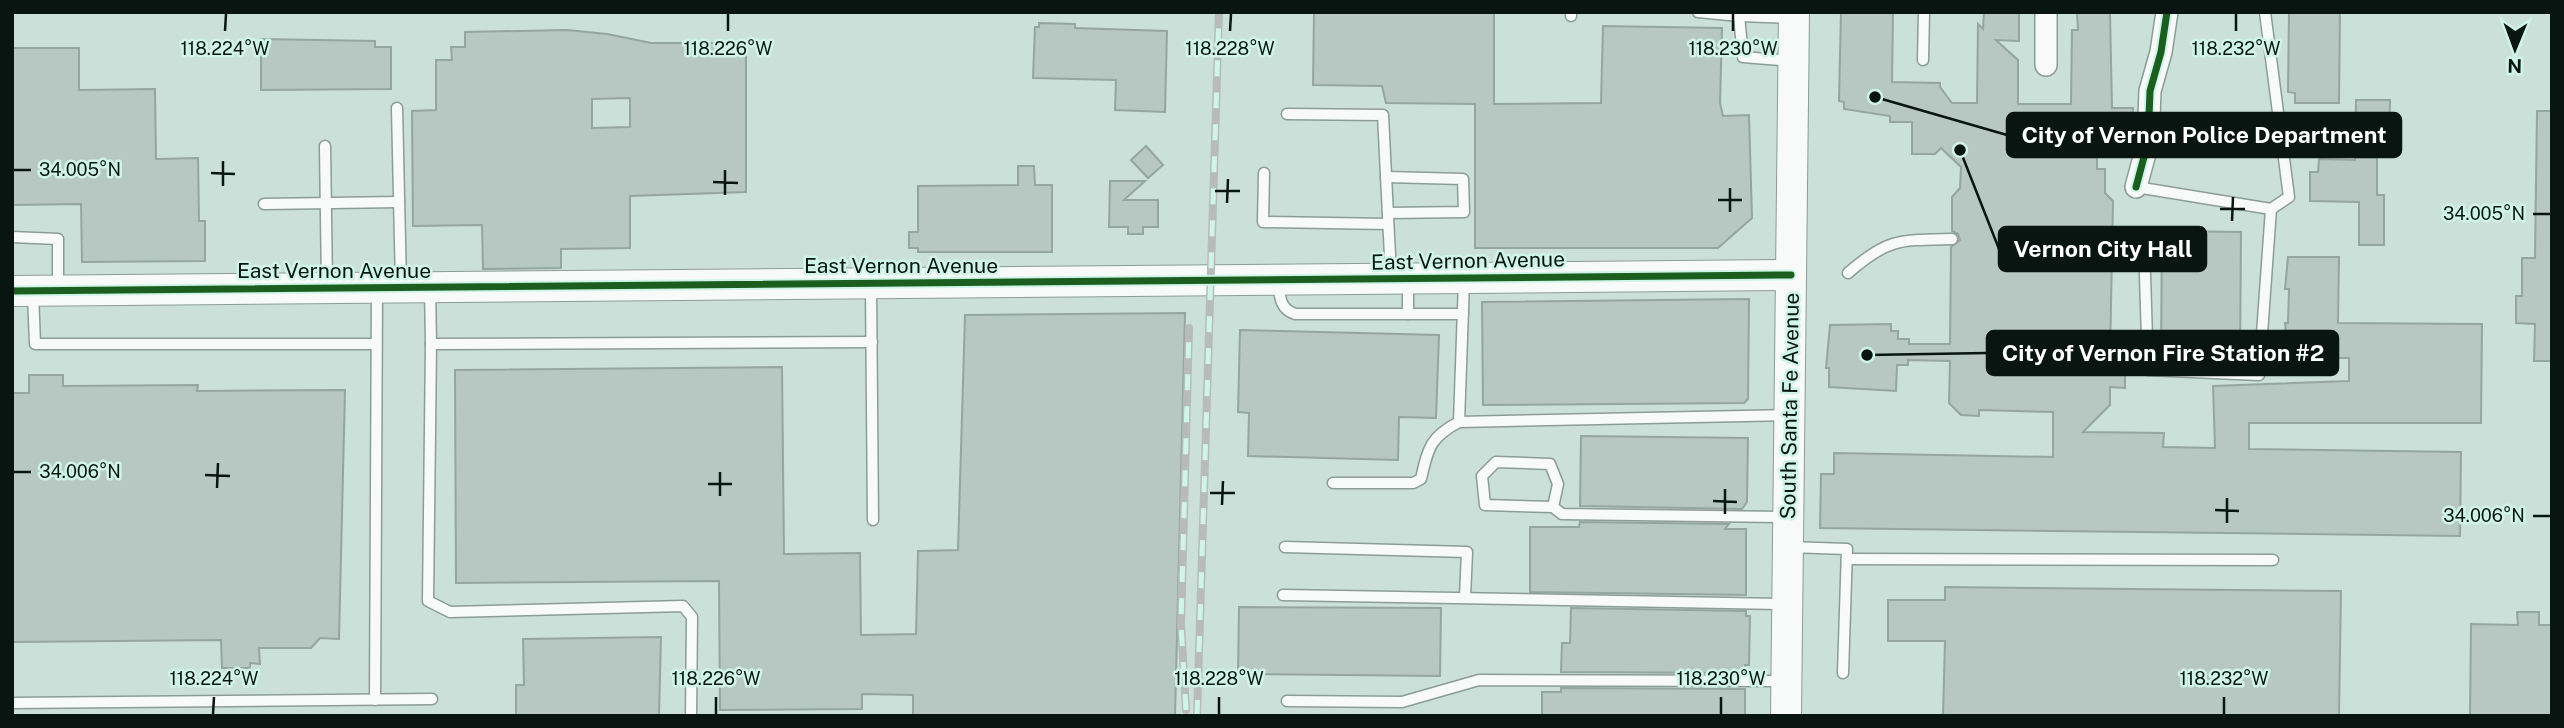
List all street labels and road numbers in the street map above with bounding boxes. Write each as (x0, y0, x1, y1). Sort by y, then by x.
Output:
street label: East Vernon Avenue (1371, 246, 1565, 275)
street label: East Vernon Avenue (804, 253, 998, 278)
street label: East Vernon Avenue (237, 258, 431, 283)
street label: South Santa Fe Avenue (1775, 292, 1804, 520)

